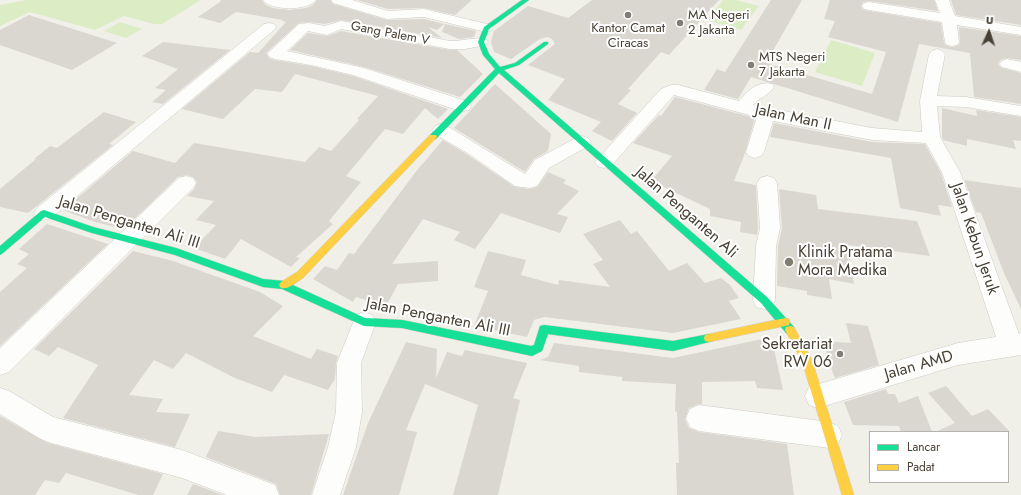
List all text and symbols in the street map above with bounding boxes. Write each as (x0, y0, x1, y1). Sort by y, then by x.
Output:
place label: MA Negeri 2 Jakarta (688, 8, 750, 39)
marker: Kantor Camat Ciracas (623, 10, 633, 20)
north arrow (969, 12, 1009, 52)
text: U (985, 12, 994, 28)
marker: MA Negeri 2 Jakarta (675, 18, 685, 28)
street label: Gang Palem V (349, 19, 431, 49)
place label: Kantor Camat Ciracas (591, 21, 665, 52)
place label: MTS Negeri 7 Jakarta (759, 50, 825, 81)
marker: MTS Negeri 7 Jakarta (746, 60, 756, 70)
street label: Jalan Man II (753, 101, 833, 135)
street label: Jalan Penganten Ali (631, 163, 741, 263)
street label: Jalan Kebun Jeruk (946, 181, 1002, 297)
street label: Jalan Penganten Ali III (56, 192, 202, 254)
place label: Klinik Pratama Mora Medika (798, 243, 893, 281)
marker: Klinik Pratama Mora Medika (783, 256, 795, 268)
street label: Jalan Penganten Ali III (364, 295, 512, 341)
place label: Sekretariat RW 06 (762, 335, 832, 373)
street label: Jalan AMD (882, 347, 956, 385)
marker: Sekretariat RW 06 (835, 349, 845, 359)
legend (869, 431, 1009, 483)
text: Lancar (907, 438, 940, 456)
text: Padat (907, 458, 934, 476)

